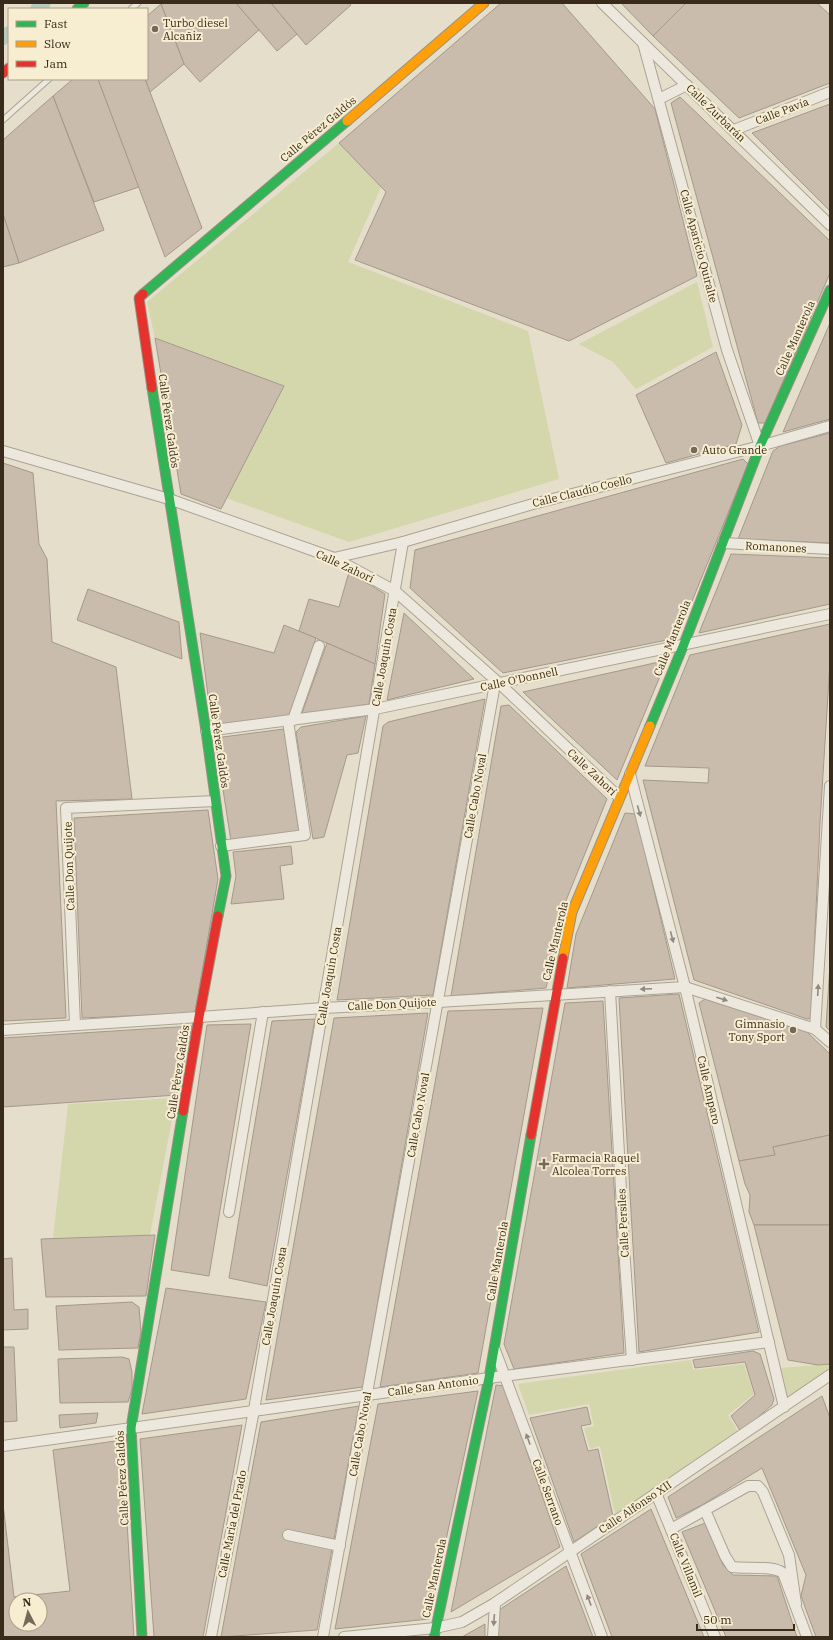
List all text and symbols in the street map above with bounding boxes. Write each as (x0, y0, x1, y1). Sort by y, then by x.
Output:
legend (8, 8, 148, 80)
text: Fast (44, 16, 68, 31)
place label: Turbo diesel Alcañiz (163, 16, 228, 43)
marker: Turbo diesel Alcañiz (150, 24, 160, 34)
text: Slow (44, 36, 71, 51)
text: Jam (44, 56, 68, 71)
street label: Calle Zurbarán (683, 81, 749, 145)
street label: Calle Pérez Galdós (277, 93, 359, 165)
street label: Calle Pavía (753, 94, 811, 128)
street label: Calle Aparicio Quiralte (677, 188, 721, 304)
street label: Calle Manterola (772, 298, 818, 378)
street label: Calle Pérez Galdós (155, 373, 183, 469)
place label: Auto Grande (702, 443, 767, 457)
marker: Auto Grande (689, 445, 699, 455)
street label: Calle Claudio Coello (531, 472, 633, 510)
street label: Romanones (745, 538, 807, 556)
street label: Calle Zahorí (314, 546, 377, 586)
street label: Calle Manterola (650, 598, 694, 678)
street label: Calle Joaquín Costa (368, 606, 400, 708)
street label: Calle O'Donnell (479, 664, 559, 694)
street label: Calle Pérez Galdós (205, 693, 233, 789)
street label: Calle Zahorí (564, 746, 620, 799)
street label: Calle Cabo Noval (461, 752, 489, 840)
one-way arrow (637, 805, 643, 818)
street label: Calle Don Quijote (60, 821, 78, 911)
street label: Calle Manterola (539, 900, 571, 982)
street label: Calle Joaquín Costa (313, 925, 345, 1027)
one-way arrow (669, 931, 675, 943)
one-way arrow (814, 984, 821, 996)
one-way arrow (640, 986, 652, 993)
street label: Calle Don Quijote (347, 995, 437, 1013)
one-way arrow (716, 996, 728, 1002)
place label: Gimnasio Tony Sport (728, 1017, 785, 1044)
street label: Calle Pérez Galdós (164, 1024, 192, 1120)
marker: Gimnasio Tony Sport (788, 1025, 798, 1035)
street label: Calle Amparo (694, 1054, 724, 1126)
street label: Calle Cabo Noval (404, 1071, 432, 1159)
place label: Farmacia Raquel Alcolea Torres (552, 1151, 640, 1178)
marker: Farmacia Raquel Alcolea Torres (539, 1159, 549, 1169)
street label: Calle Persiles (614, 1188, 632, 1258)
street label: Calle Manterola (483, 1220, 511, 1302)
street label: Calle Joaquín Costa (258, 1245, 290, 1347)
street label: Calle San Antonio (387, 1373, 479, 1399)
street label: Calle Cabo Noval (346, 1390, 374, 1478)
street label: Calle Pérez Galdós (113, 1430, 131, 1526)
one-way arrow (525, 1433, 531, 1445)
street label: Calle Serrano (530, 1457, 566, 1527)
street label: Calle Maria del Prado (215, 1469, 249, 1579)
street label: Calle Alfonso XII (596, 1477, 674, 1537)
street label: Calle Villamil (667, 1531, 705, 1599)
street label: Calle Manterola (419, 1537, 449, 1619)
north arrow (8, 1592, 48, 1632)
one-way arrow (585, 1594, 591, 1606)
text: N (22, 1595, 32, 1609)
scale bar (697, 1606, 794, 1632)
text: 50 m (703, 1612, 732, 1627)
one-way arrow (490, 1614, 497, 1626)

